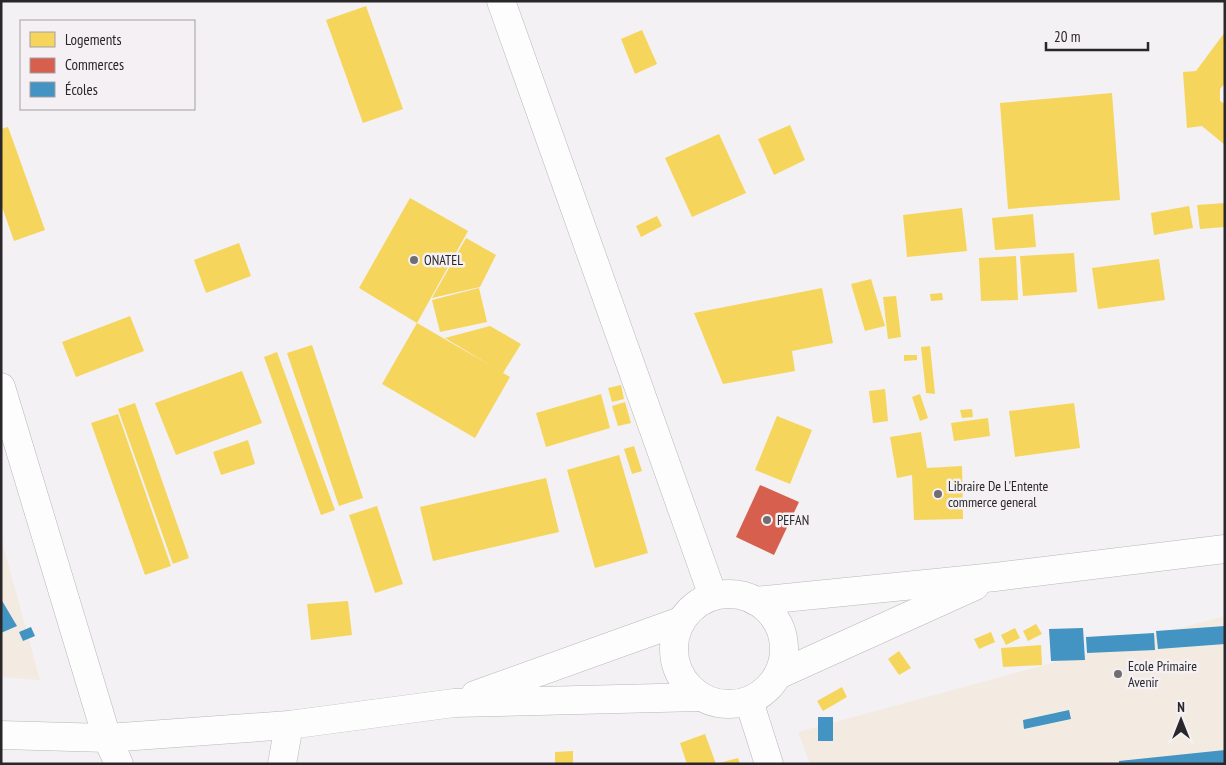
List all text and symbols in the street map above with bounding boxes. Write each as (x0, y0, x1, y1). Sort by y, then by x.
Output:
legend (20, 20, 195, 110)
scale bar (1046, 20, 1148, 52)
text: 20 m (1054, 27, 1080, 46)
text: Logements (65, 30, 121, 49)
text: Commerces (65, 55, 124, 74)
text: Écoles (65, 80, 98, 99)
place label: ONATEL (424, 251, 463, 269)
marker: ONATEL (408, 254, 420, 266)
place label: Libraire De L'Entente commerce general (948, 477, 1049, 511)
marker: Libraire De L'Entente commerce general (932, 488, 944, 500)
place label: PEFAN (777, 511, 809, 529)
marker: PEFAN (761, 514, 773, 526)
place label: Ecole Primaire Avenir (1128, 657, 1197, 691)
marker: Ecole Primaire Avenir (1112, 668, 1124, 680)
north arrow (1156, 695, 1206, 745)
text: N (1177, 698, 1185, 716)

